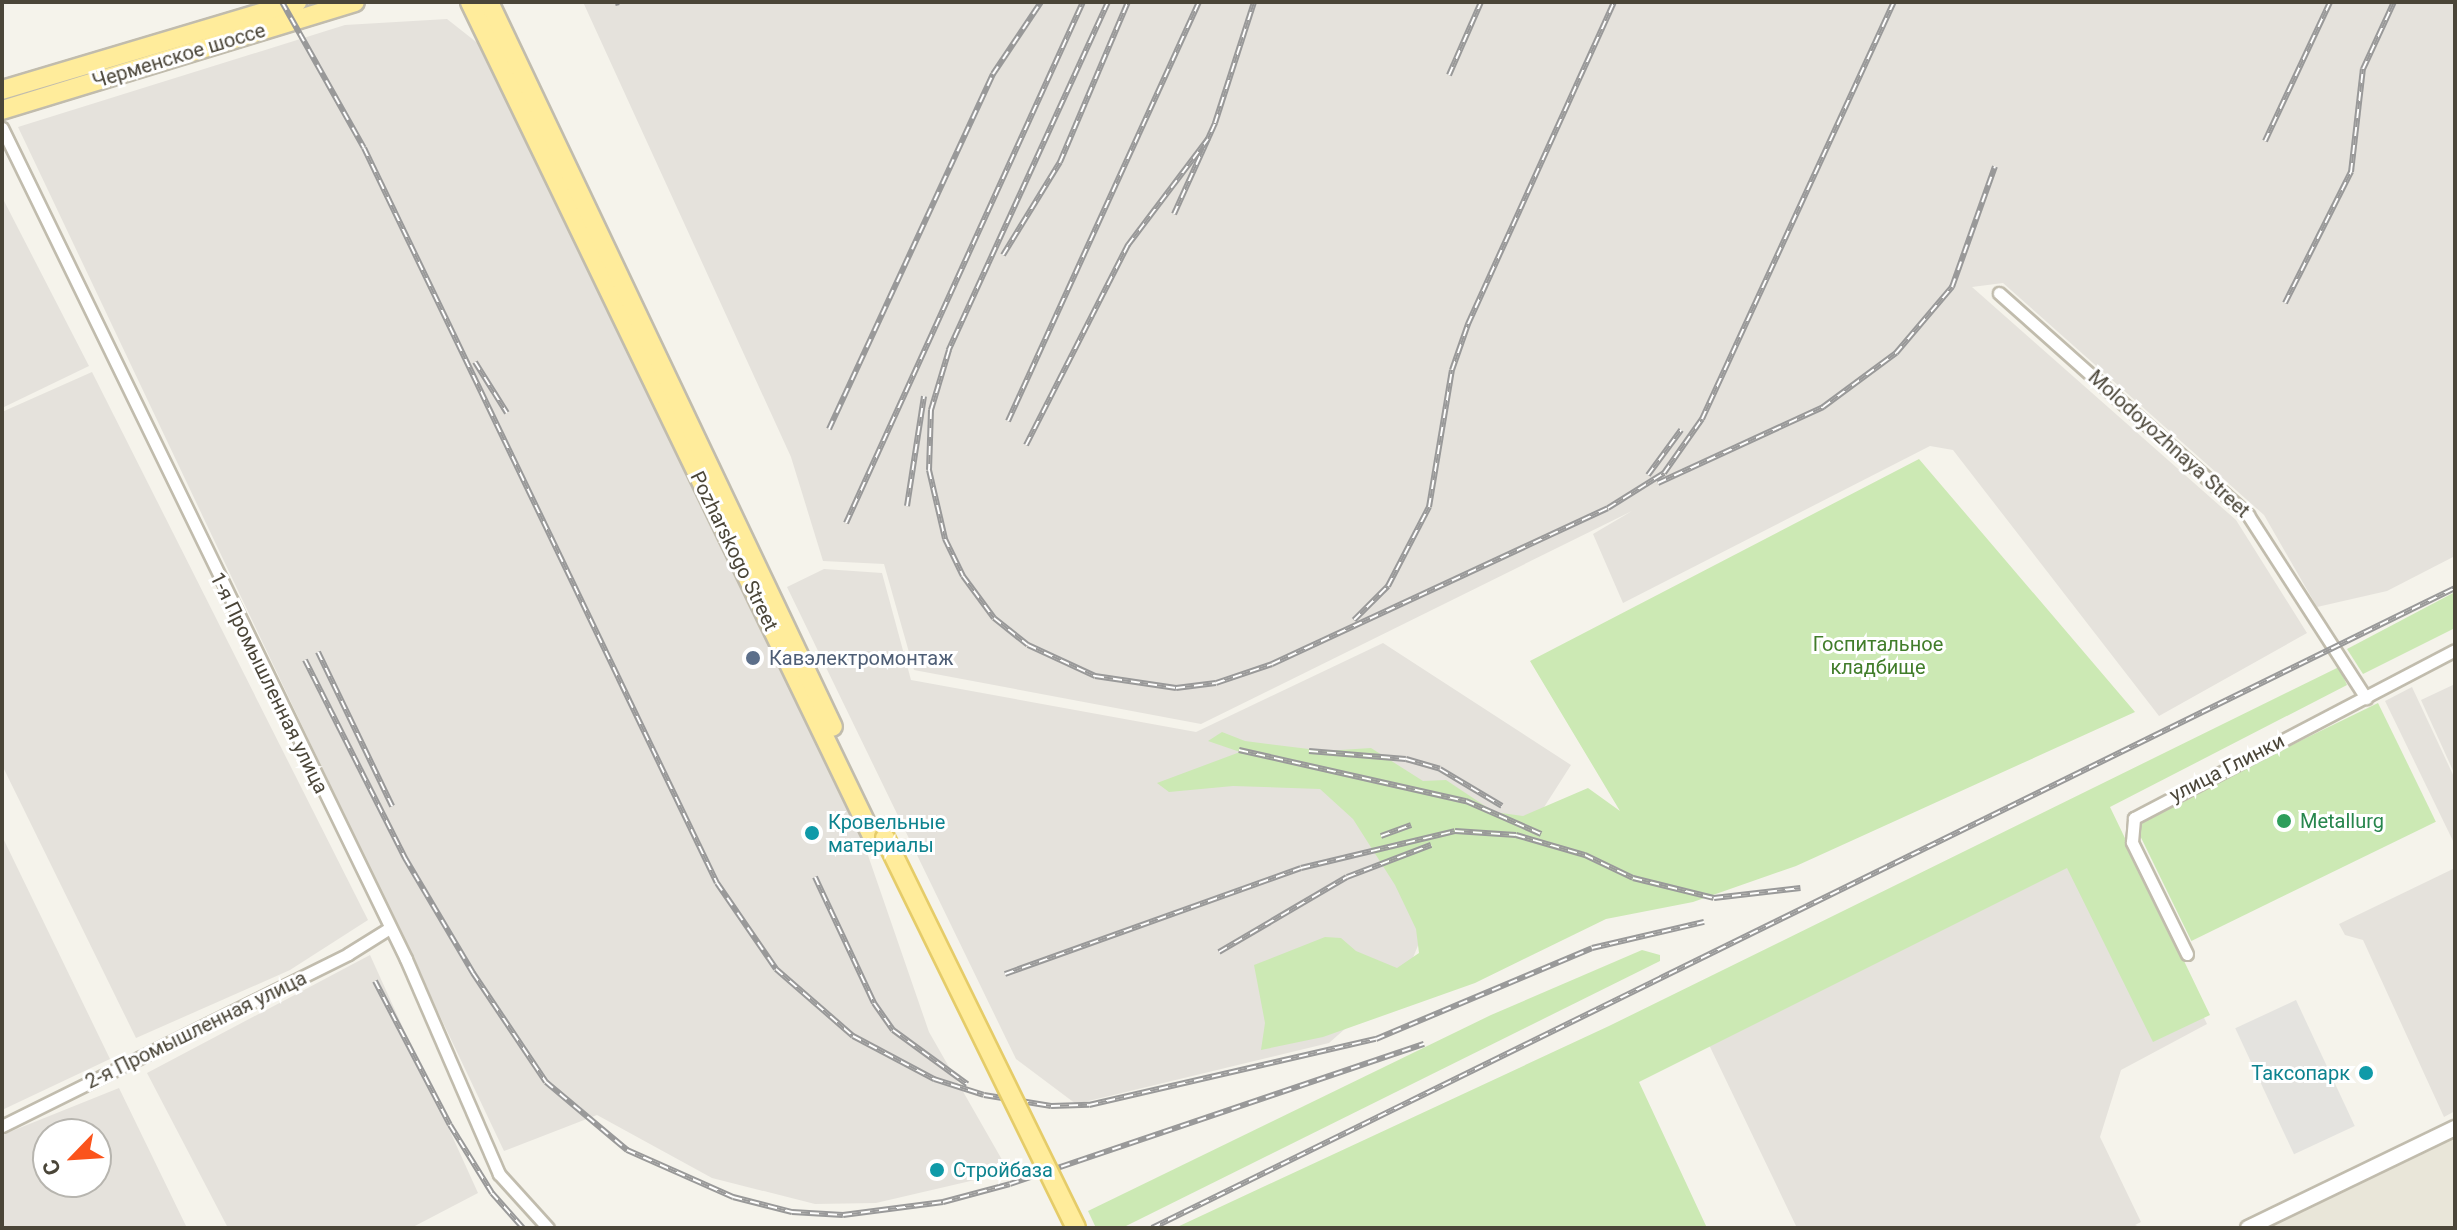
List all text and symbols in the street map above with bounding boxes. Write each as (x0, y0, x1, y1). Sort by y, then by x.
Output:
street label: Черменское шоссе (90, 18, 268, 94)
street label: Molodoyozhnaya Street (2083, 365, 2255, 523)
street label: Pozharskogo Street (685, 467, 783, 635)
street label: 1-я Промышленная улица (205, 568, 333, 798)
park label: Госпитальное кладбище (1813, 633, 1943, 680)
place label: Кавэлектромонтаж (769, 646, 953, 670)
marker: Кавэлектромонтаж (744, 649, 762, 667)
street label: улица Глинки (2166, 729, 2288, 807)
place label: Metallurg (2300, 809, 2384, 833)
place label: Кровельные материалы (828, 810, 945, 857)
marker: Metallurg (2275, 812, 2293, 830)
marker: Кровельные материалы (803, 824, 821, 842)
street label: 2-я Промышленная улица (81, 966, 311, 1094)
place label: Таксопарк (2251, 1061, 2350, 1085)
marker: Таксопарк (2357, 1064, 2375, 1082)
north arrow (32, 1118, 112, 1198)
text: С (37, 1156, 66, 1179)
place label: Стройбаза (953, 1158, 1053, 1182)
marker: Стройбаза (928, 1161, 946, 1179)

